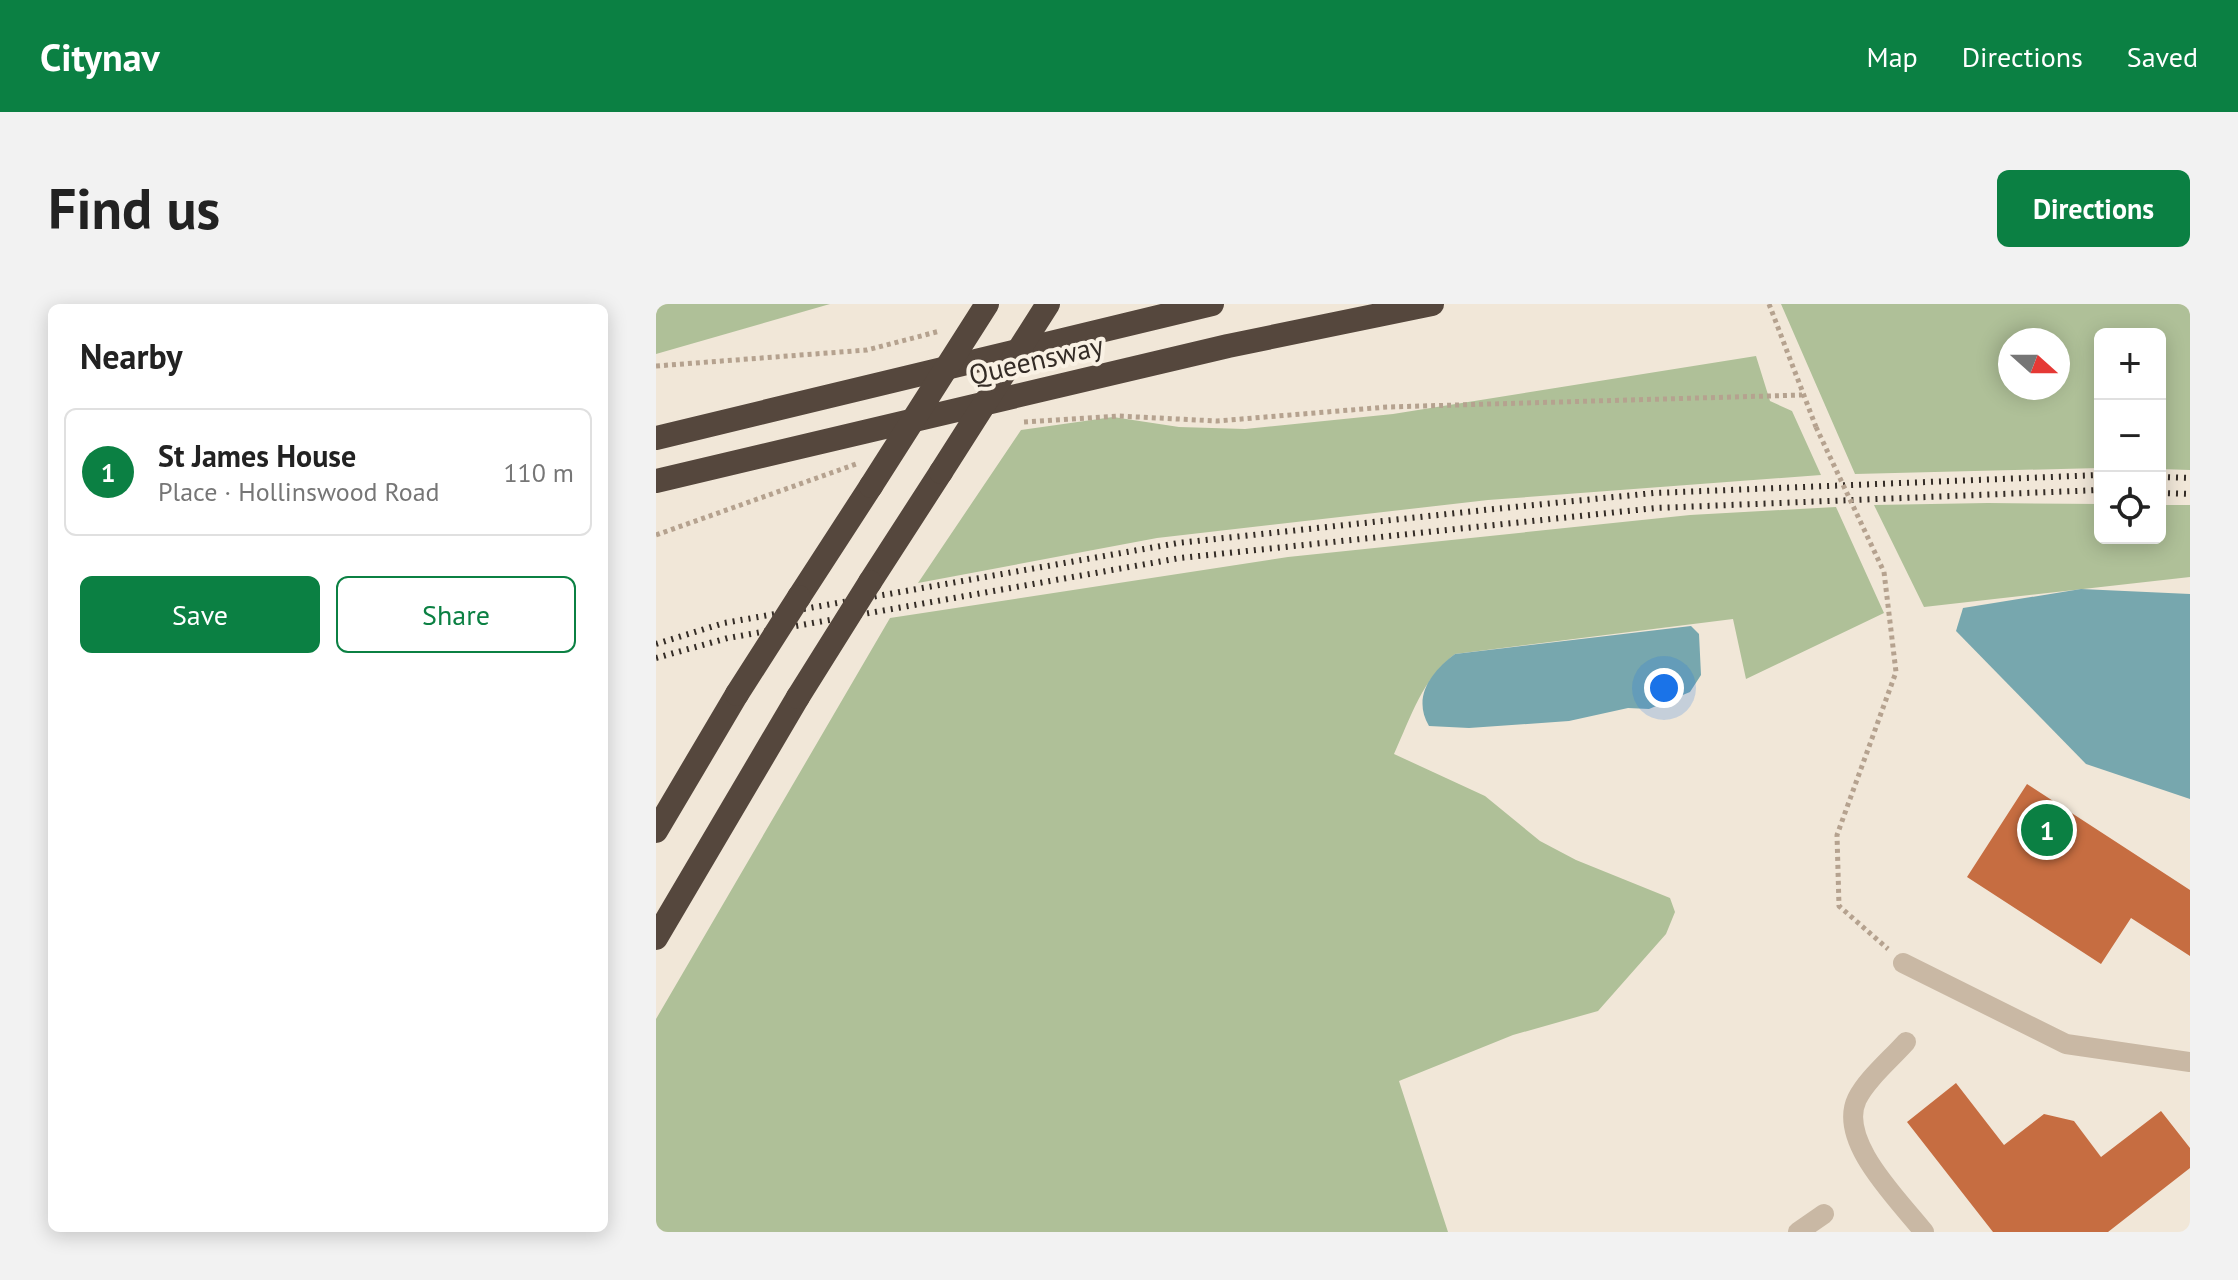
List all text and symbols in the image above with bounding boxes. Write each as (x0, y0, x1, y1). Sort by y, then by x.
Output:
text: Citynav (40, 32, 160, 81)
text: Map (1867, 38, 1918, 75)
text: Directions (1962, 38, 2083, 75)
text: Saved (2127, 38, 2198, 75)
button: Directions (1997, 170, 2190, 247)
text: Find us (48, 172, 220, 244)
street label: Queensway (965, 326, 1107, 393)
north arrow (1998, 328, 2070, 400)
map controls (2094, 328, 2166, 544)
button: + (2094, 328, 2166, 400)
text: Nearby (80, 334, 182, 378)
button: − (2094, 400, 2166, 472)
text: St James House (158, 436, 356, 475)
text: 1 (101, 456, 115, 489)
text: 110 m (503, 456, 574, 489)
button: locate (2094, 472, 2166, 544)
text: Place · Hollinswood Road (158, 475, 440, 508)
button: Save (80, 576, 320, 653)
button: Share (336, 576, 576, 653)
your location (1644, 668, 1684, 708)
pin: 1 (2021, 800, 2073, 860)

